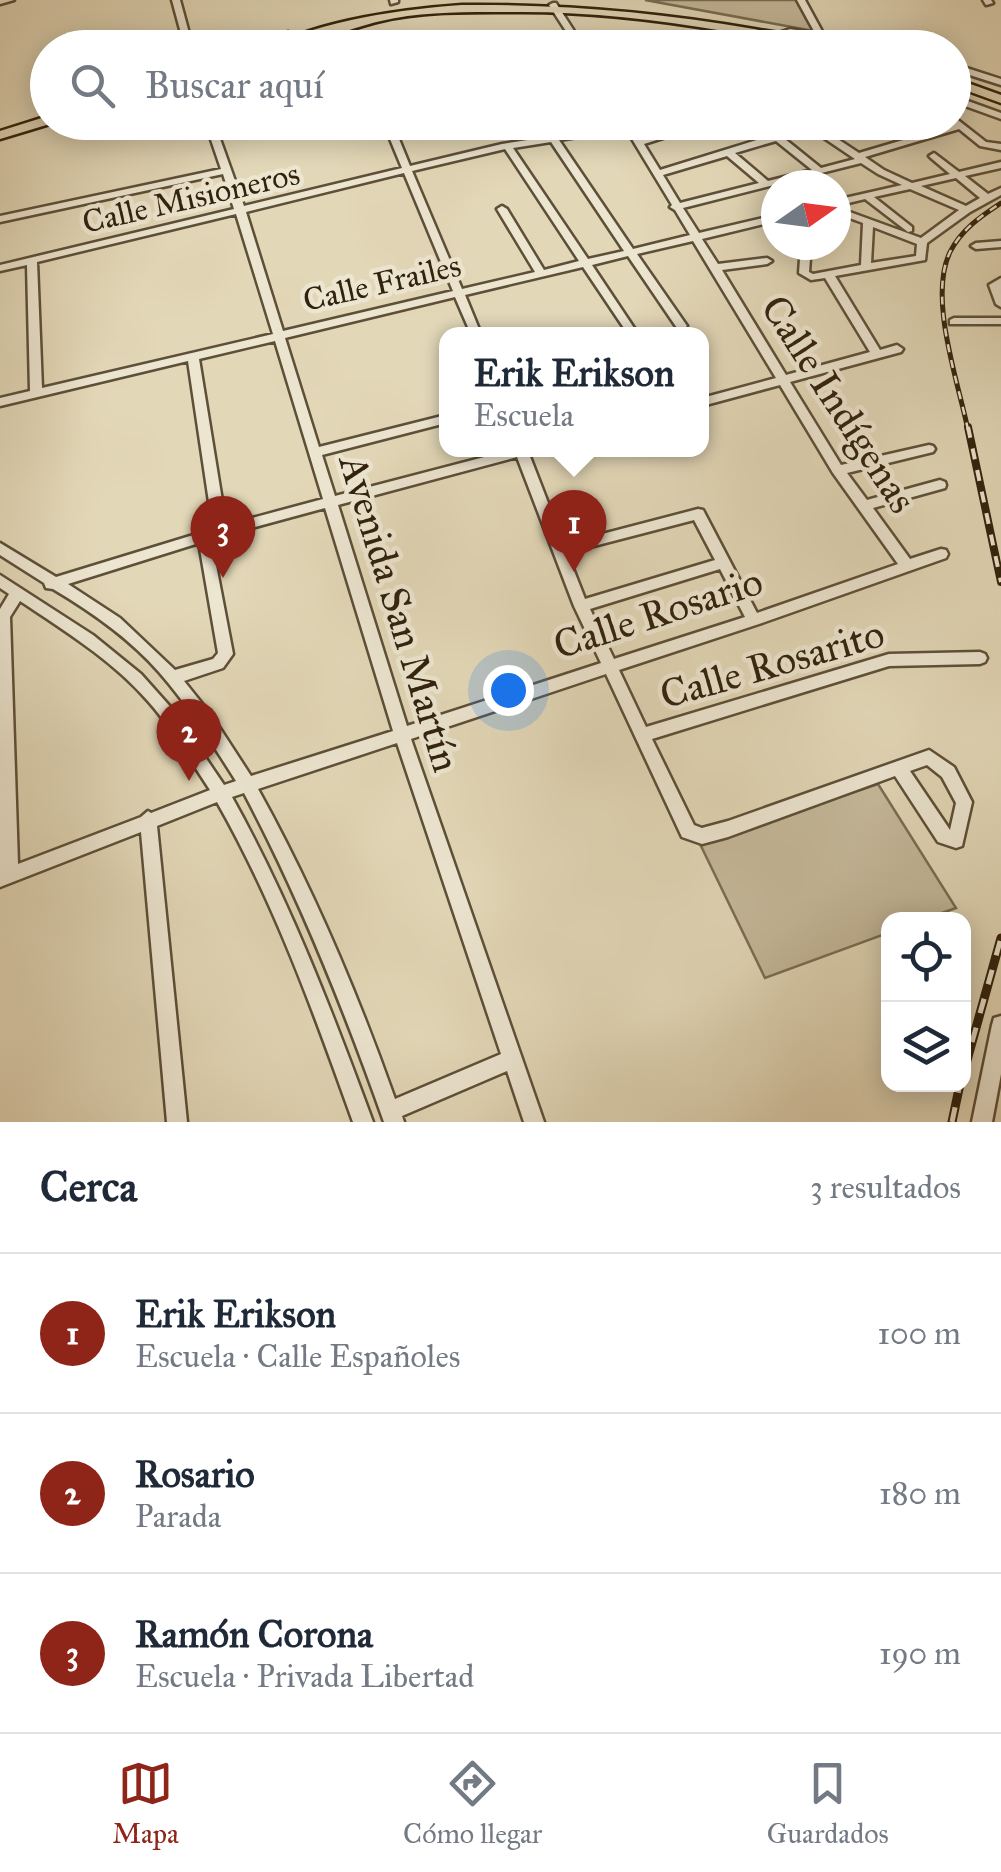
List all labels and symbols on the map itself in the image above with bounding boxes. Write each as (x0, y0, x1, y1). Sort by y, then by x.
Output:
street label: Calle Misioneros (79, 154, 303, 242)
north arrow (761, 170, 851, 260)
street label: Calle Frailes (299, 246, 465, 320)
street label: Calle Indígenas (751, 286, 927, 522)
street label: Avenida San Martín (328, 447, 472, 777)
pin: 1 (542, 490, 606, 572)
pin: 3 (190, 496, 256, 578)
street label: Calle Rosario (547, 556, 769, 670)
street label: Calle Rosarito (654, 609, 890, 719)
your location (483, 665, 534, 716)
pin: 2 (156, 698, 222, 781)

